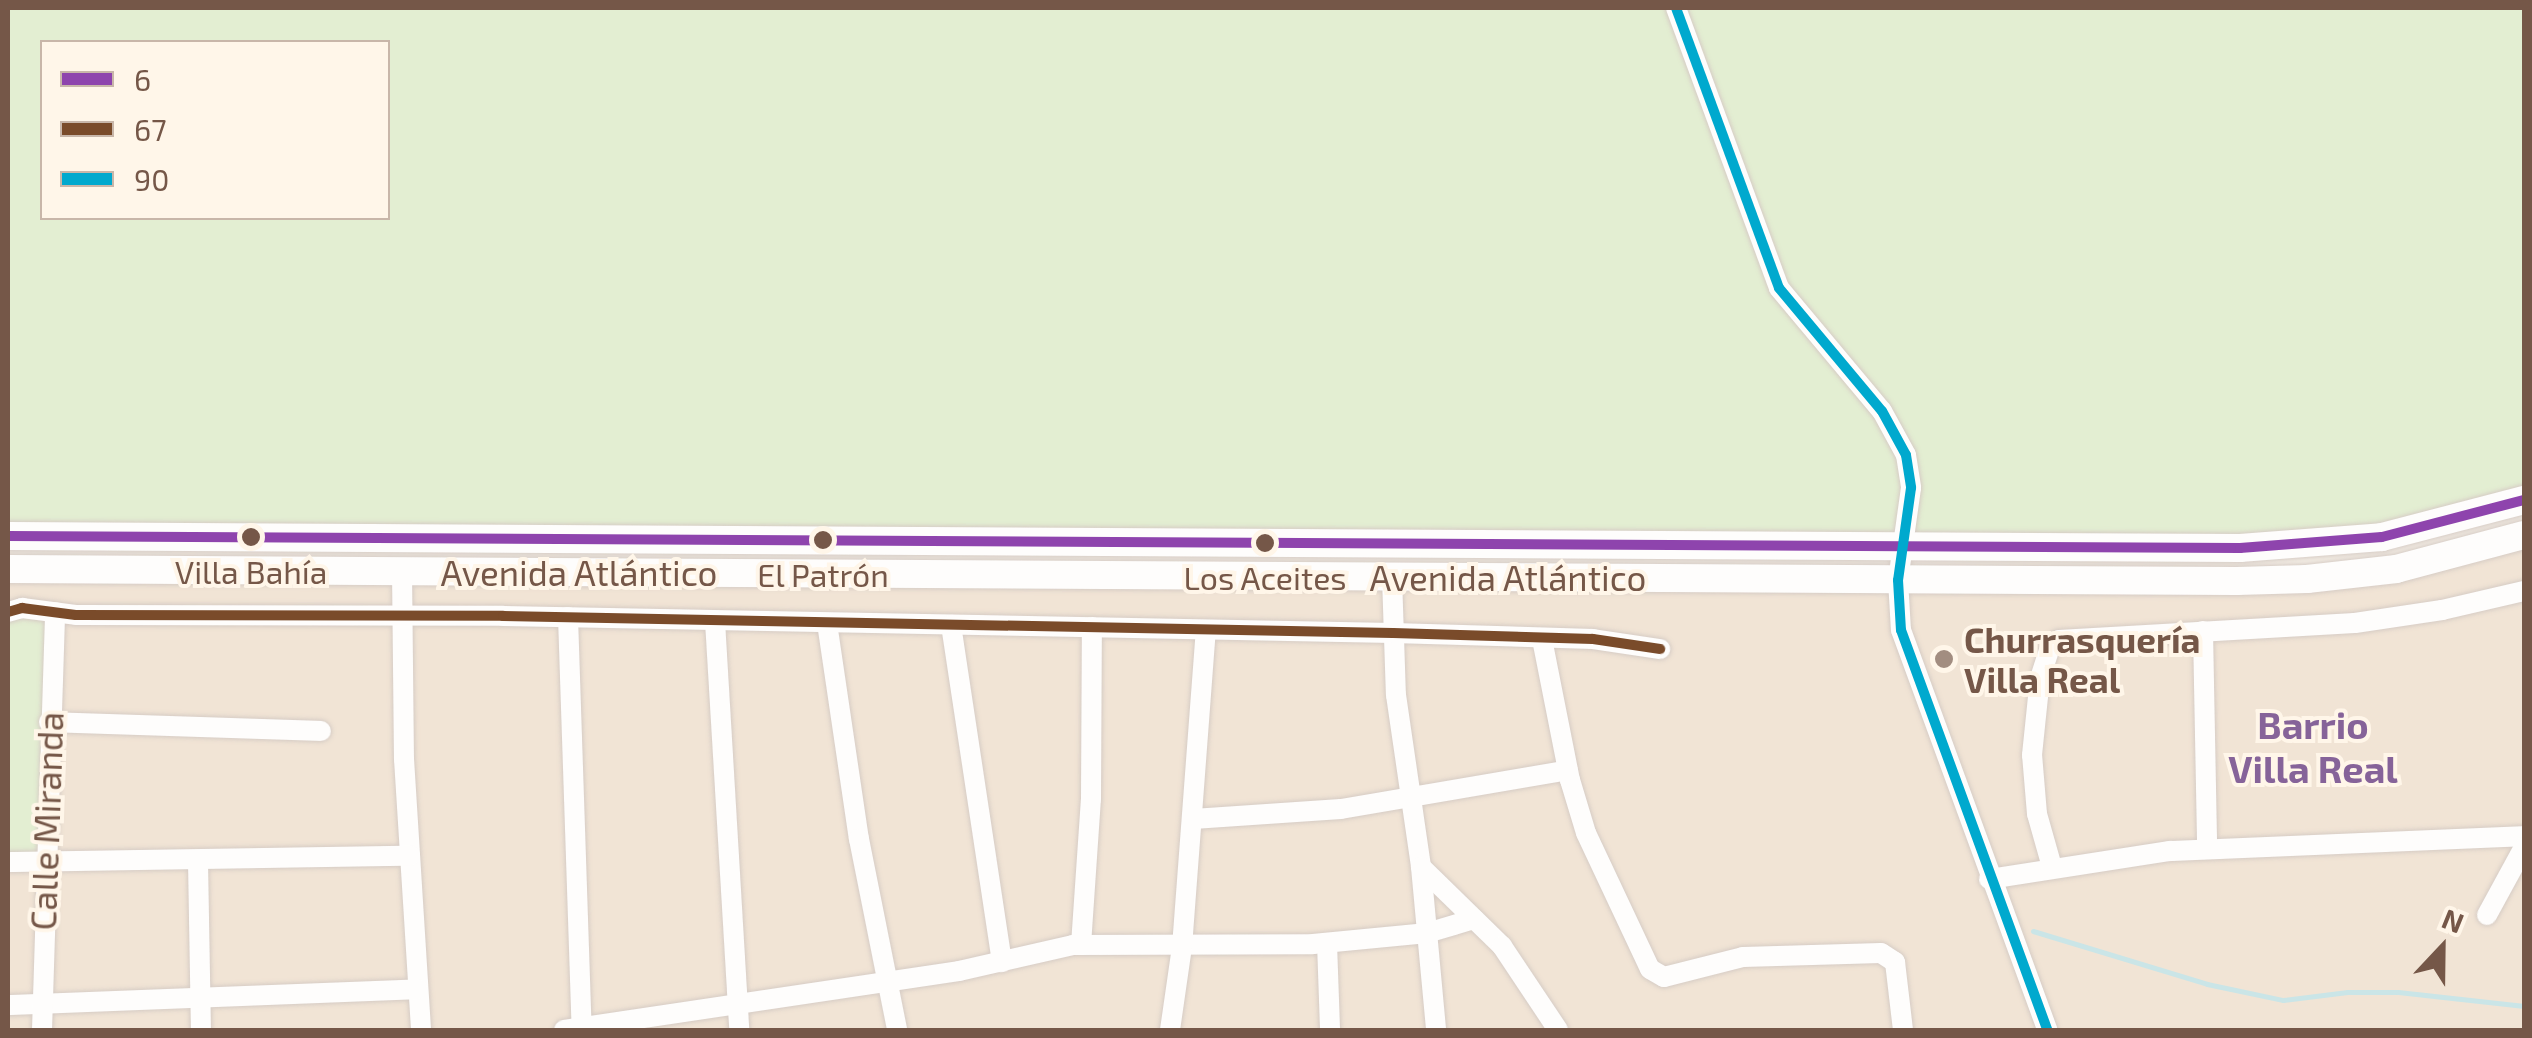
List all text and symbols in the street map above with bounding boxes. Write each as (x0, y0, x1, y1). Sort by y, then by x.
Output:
legend (40, 40, 390, 220)
text: 6 (134, 61, 151, 97)
text: 67 (134, 111, 167, 147)
text: 90 (134, 161, 169, 197)
marker: Villa Bahía (241, 527, 261, 547)
marker: El Patrón (813, 530, 833, 550)
marker: Los Aceites (1255, 533, 1275, 553)
street label: Avenida Atlántico (440, 551, 718, 593)
place label: Villa Bahía (175, 552, 327, 590)
place label: El Patrón (757, 555, 889, 593)
street label: Avenida Atlántico (1369, 556, 1647, 598)
place label: Los Aceites (1183, 558, 1347, 596)
place label: Churrasquería Villa Real (1964, 618, 2201, 700)
marker: Churrasquería Villa Real (1933, 648, 1955, 670)
district label: Barrio Villa Real (2228, 702, 2398, 792)
street label: Calle Miranda (21, 711, 71, 931)
north arrow (2392, 898, 2492, 998)
text: N (2437, 901, 2469, 940)

